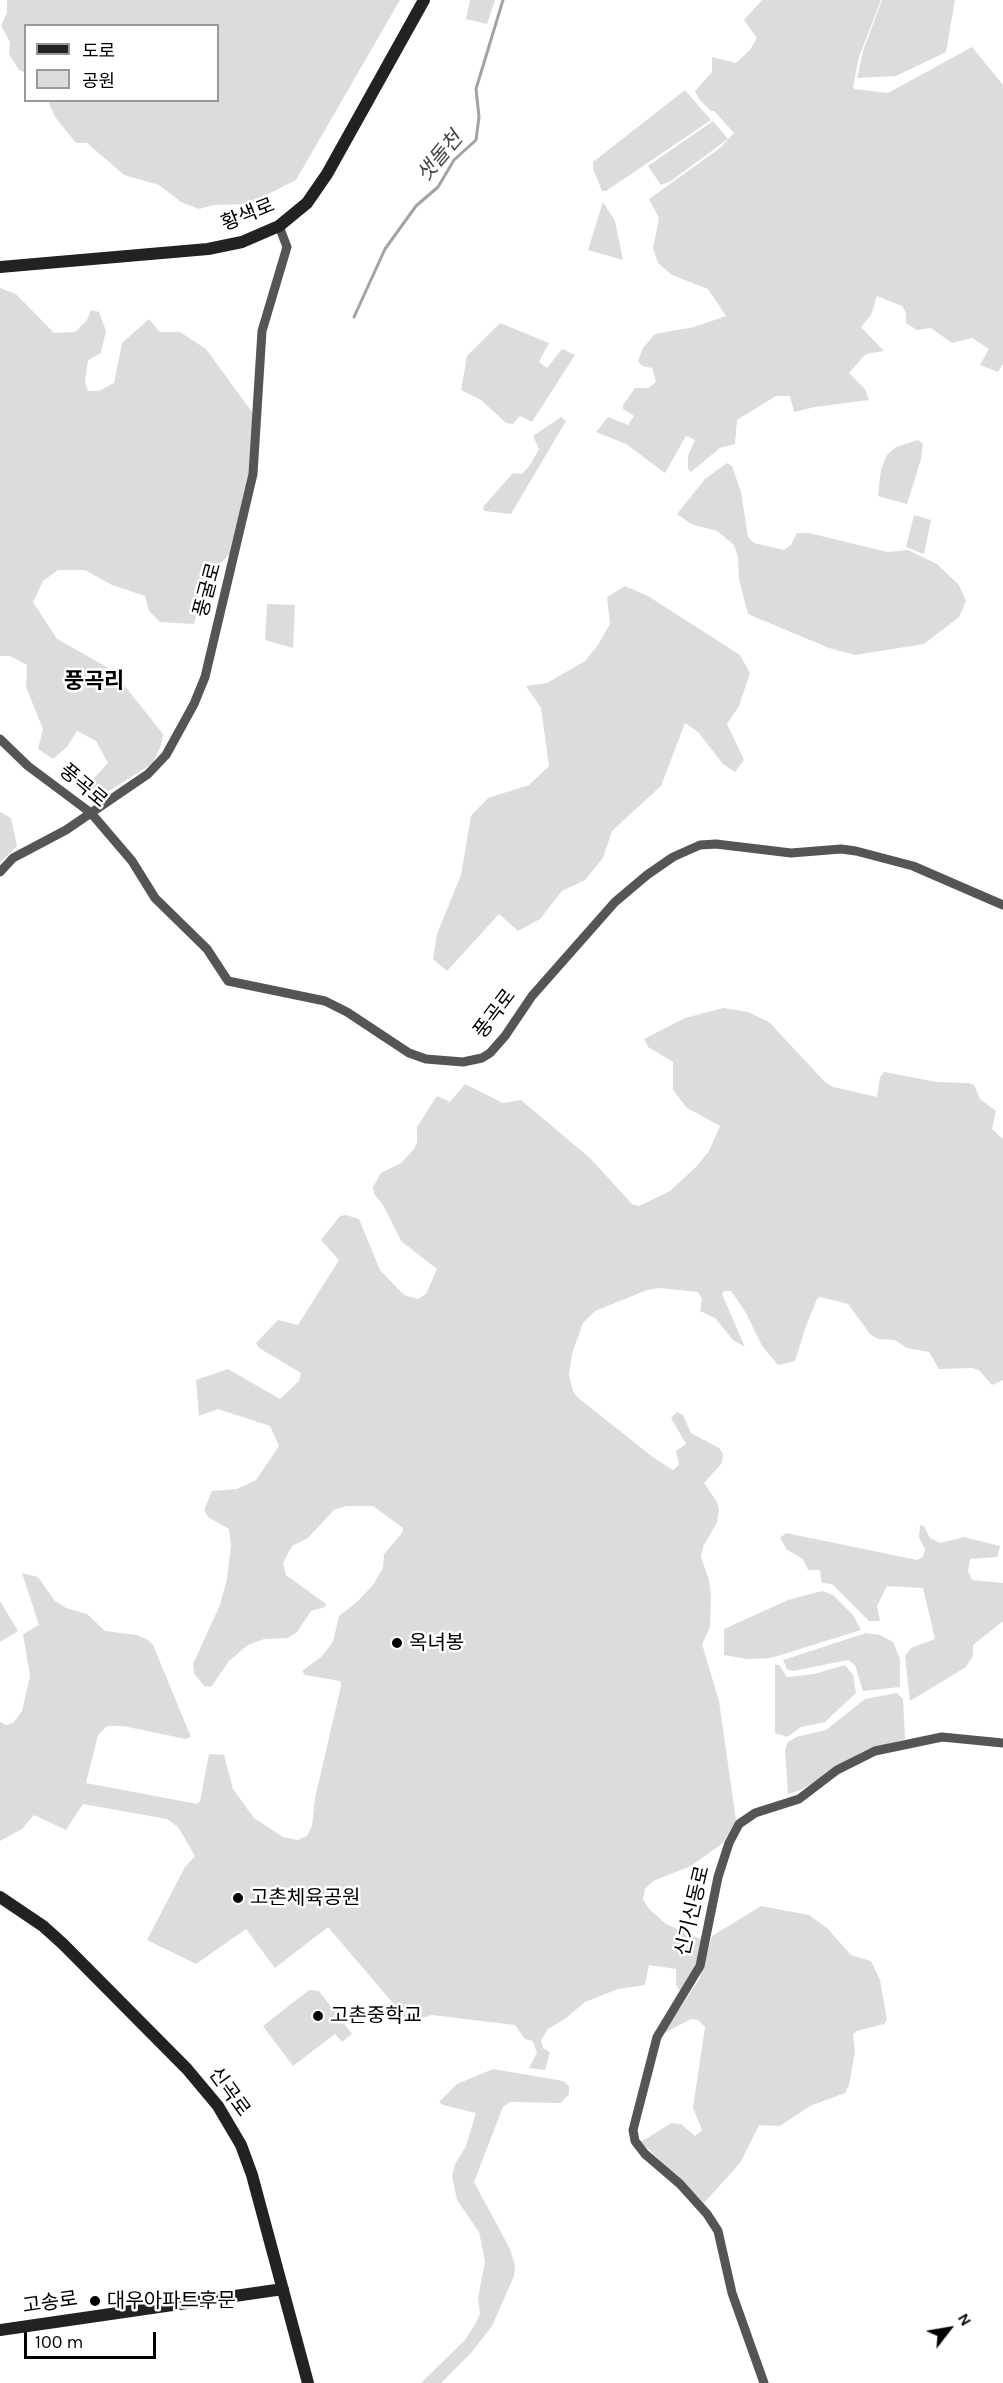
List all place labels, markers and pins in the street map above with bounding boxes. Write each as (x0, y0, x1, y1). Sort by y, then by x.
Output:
place label: 옥녀봉 (409, 1631, 464, 1655)
marker: 옥녀봉 (390, 1636, 404, 1650)
place label: 고촌체육공원 (250, 1886, 360, 1910)
marker: 고촌체육공원 (231, 1891, 245, 1905)
place label: 고촌중학교 (330, 2004, 422, 2028)
marker: 고촌중학교 (311, 2009, 325, 2023)
place label: 대우아파트후문 (107, 2289, 236, 2313)
marker: 대우아파트후문 (88, 2294, 102, 2308)

